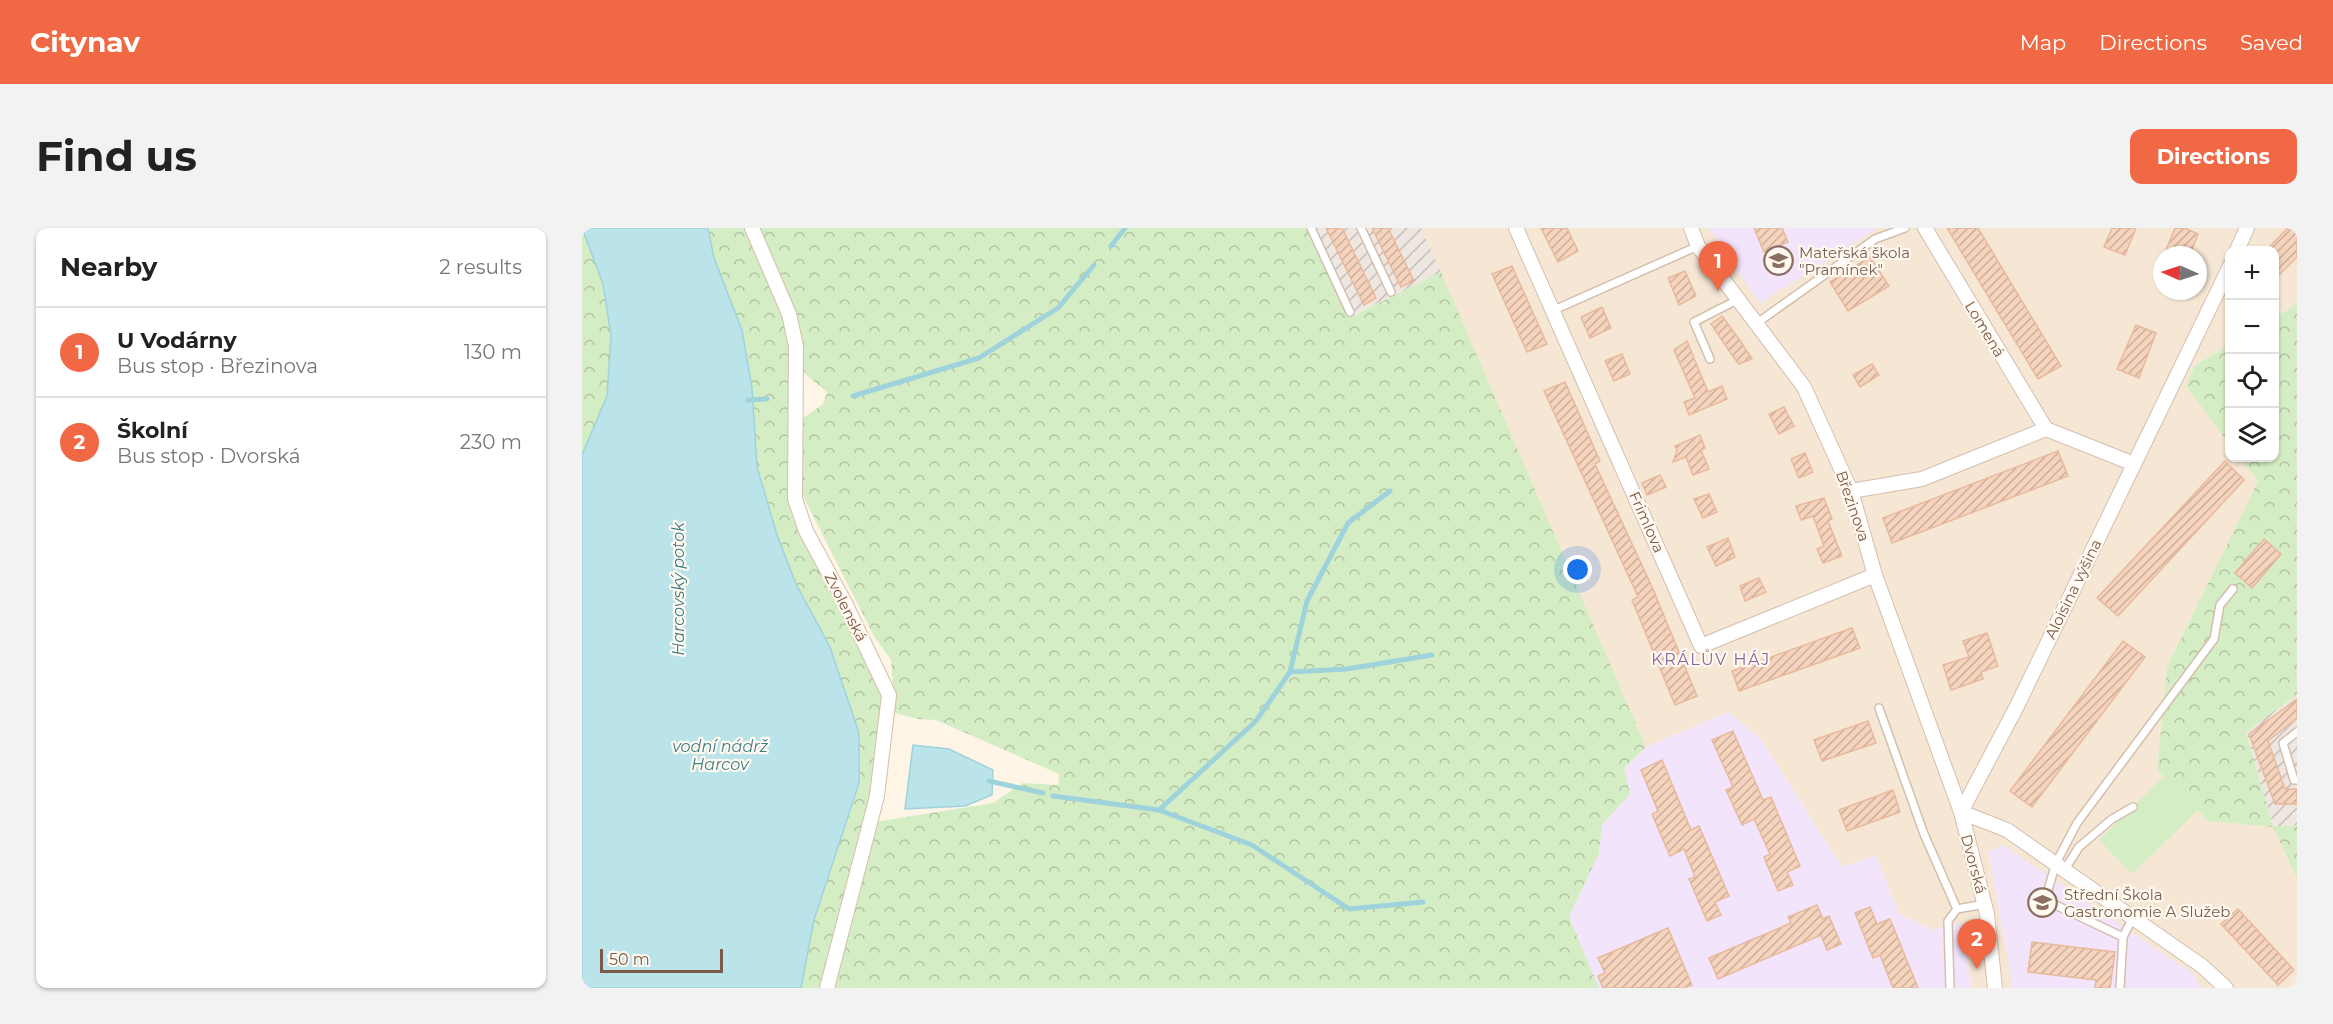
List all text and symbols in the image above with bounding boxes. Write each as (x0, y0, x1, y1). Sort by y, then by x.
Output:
text: Citynav (30, 25, 140, 59)
text: Map (2020, 30, 2066, 55)
text: Directions (2099, 30, 2207, 55)
text: Saved (2240, 30, 2303, 55)
button: Directions (2130, 129, 2297, 184)
text: Find us (36, 130, 197, 182)
pin: 1 (1698, 242, 1738, 291)
place label: Mateřská škola "Pramínek" (1799, 243, 1910, 279)
school or university icon: Mateřská škola "Pramínek" (1762, 245, 1794, 277)
north arrow (2153, 246, 2207, 300)
map controls (2225, 246, 2279, 462)
button: + (2225, 246, 2279, 300)
text: Nearby (60, 251, 157, 283)
text: 2 results (439, 255, 522, 279)
street label: Lomená (1961, 297, 2009, 361)
button: − (2225, 300, 2279, 354)
text: U Vodárny (117, 327, 237, 354)
text: 1 (76, 340, 83, 364)
text: 130 m (464, 340, 522, 364)
text: Bus stop · Březinova (117, 354, 318, 378)
button: locate (2225, 354, 2279, 408)
button: layers (2225, 408, 2279, 462)
text: Školní (117, 417, 188, 444)
text: 2 (74, 430, 85, 454)
text: 230 m (460, 430, 522, 454)
text: Bus stop · Dvorská (117, 444, 301, 468)
street label: Březinova (1832, 468, 1874, 544)
street label: Frimlova (1625, 488, 1669, 556)
water label: Harcovský potok (669, 521, 688, 656)
street label: Aloisina výšina (2041, 536, 2105, 642)
your location (1563, 555, 1592, 584)
street label: Zvolenská (820, 569, 872, 645)
district label: KRÁLŮV HÁJ (1651, 649, 1771, 669)
water label: vodní nádrž Harcov (672, 737, 769, 774)
street label: Dvorská (1957, 832, 1991, 896)
place label: Střední Škola Gastronomie A Služeb (2064, 885, 2230, 921)
school or university icon: Střední Škola Gastronomie A Služeb (2027, 887, 2059, 919)
pin: 2 (1958, 920, 1996, 969)
scale bar (600, 946, 723, 974)
text: 50 m (609, 950, 650, 969)

